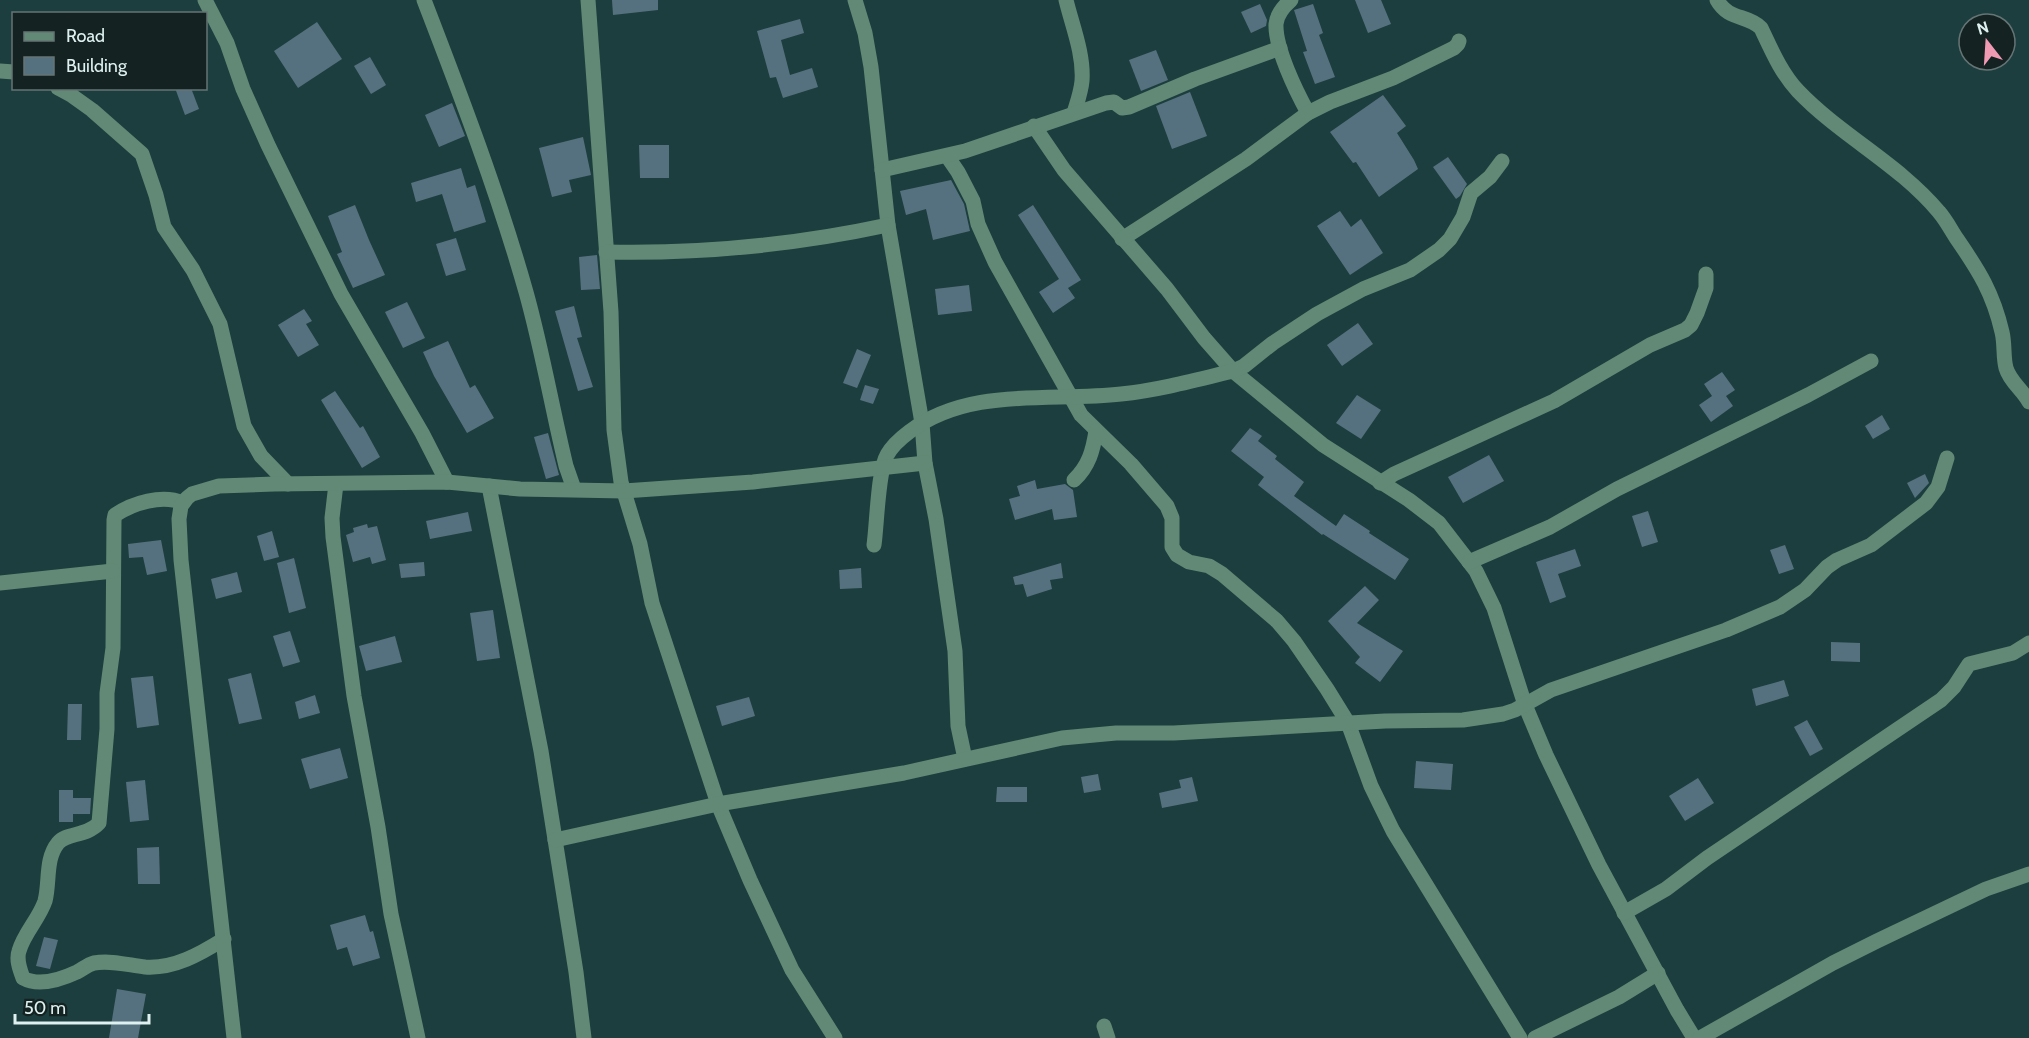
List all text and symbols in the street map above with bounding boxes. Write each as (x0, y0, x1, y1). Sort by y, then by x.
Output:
legend (12, 12, 207, 90)
north arrow (1957, 12, 2017, 72)
text: N (1975, 17, 1991, 39)
text: Road (66, 25, 105, 47)
text: Building (66, 55, 128, 77)
scale bar (15, 987, 148, 1025)
text: 50 m (24, 997, 66, 1019)

